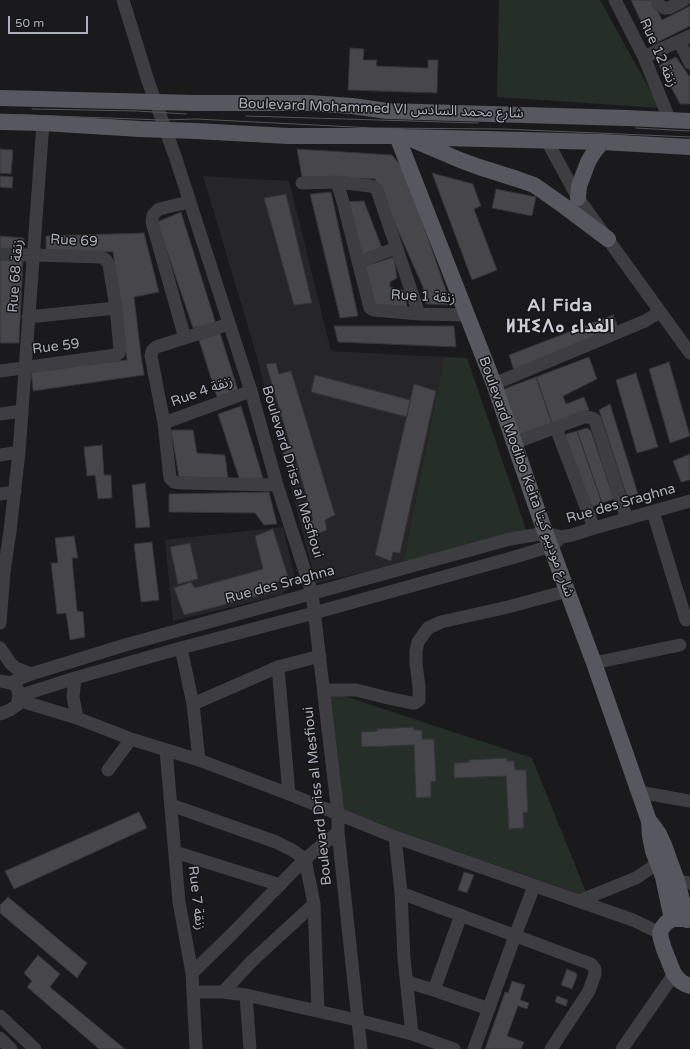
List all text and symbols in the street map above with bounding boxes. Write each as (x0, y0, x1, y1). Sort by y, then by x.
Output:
scale bar (10, 8, 90, 34)
text: 50 m (15, 16, 44, 30)
street label: Rue 12 زنقة (635, 16, 681, 90)
street label: Boulevard Mohammed VI شارع محمد السادس (238, 96, 524, 122)
street label: Rue 69 (50, 231, 98, 251)
street label: Rue 68 زنقة (5, 239, 27, 313)
street label: Rue 1 زنقة (390, 287, 456, 307)
district label: Al Fida ⵍⴼⵉⴷⴰ الفداء (509, 295, 611, 338)
street label: Rue 59 (31, 336, 81, 358)
street label: Boulevard Modibo Keita شارع موديبو كيتا (475, 354, 577, 600)
street label: Rue 4 زنقة (169, 373, 235, 411)
street label: Boulevard Driss al Mesfioui (258, 384, 326, 560)
street label: Rue des Sraghna (565, 480, 677, 528)
street label: Rue des Sraghna (223, 562, 337, 608)
street label: Boulevard Driss al Mesfioui (300, 706, 336, 886)
street label: Rue 7 زنقة (184, 865, 208, 931)

